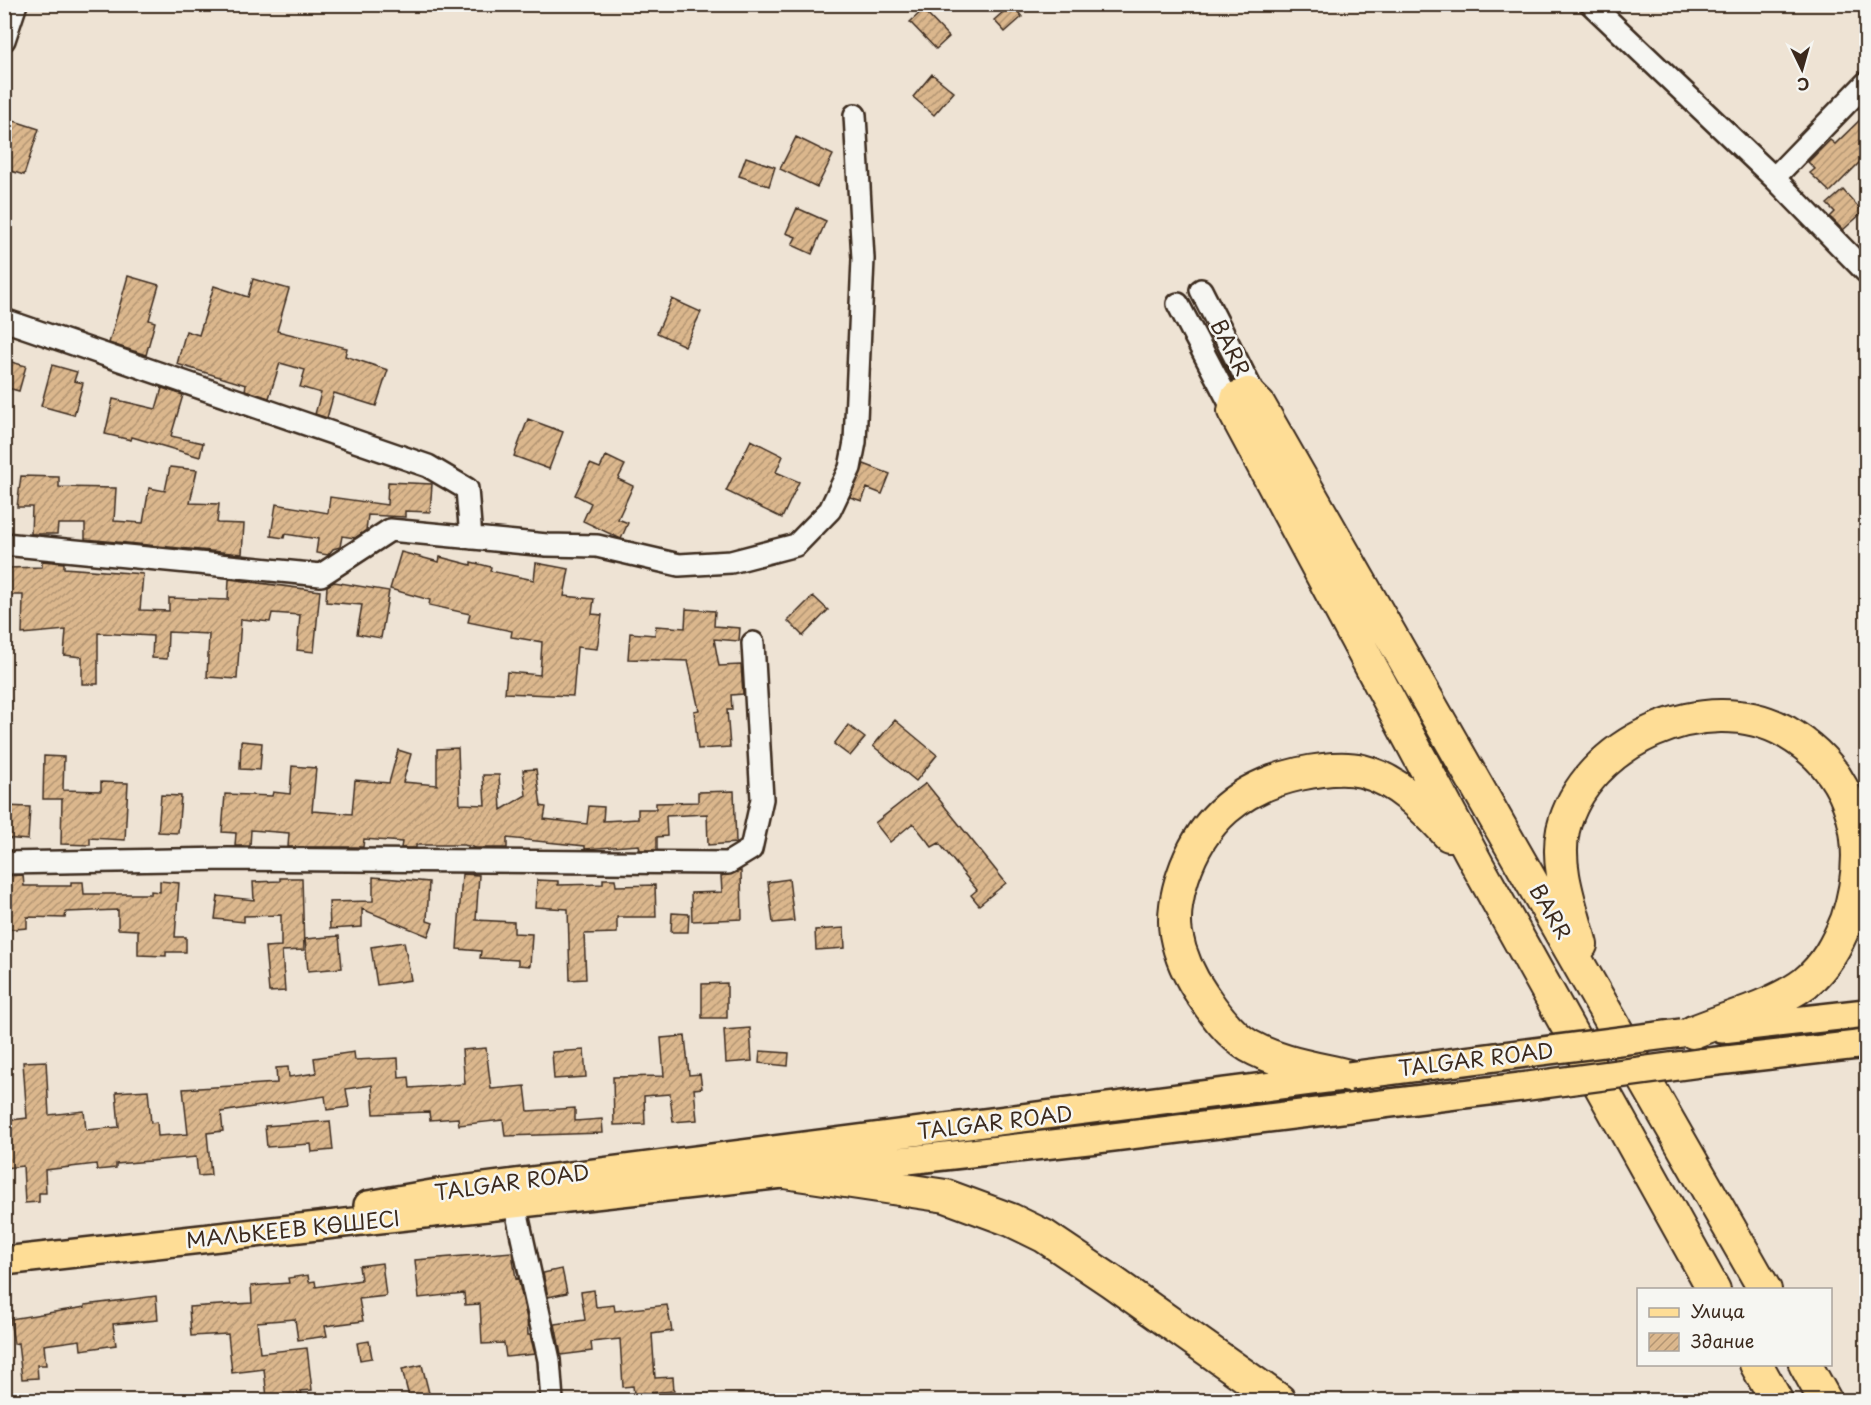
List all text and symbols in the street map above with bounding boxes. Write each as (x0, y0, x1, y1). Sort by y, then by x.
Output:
north arrow (1772, 39, 1832, 99)
text: С (1796, 72, 1810, 97)
street label: BARR (1204, 313, 1260, 381)
street label: BARR (1523, 877, 1581, 945)
street label: TALGAR ROAD (1396, 1033, 1555, 1083)
street label: TALGAR ROAD (915, 1096, 1074, 1146)
street label: TALGAR ROAD (432, 1154, 591, 1208)
street label: МАЛЬКЕЕВ КӨШЕСІ (184, 1201, 401, 1255)
legend (1637, 1288, 1832, 1366)
text: Улица (1691, 1297, 1745, 1324)
text: Здание (1691, 1327, 1754, 1354)

